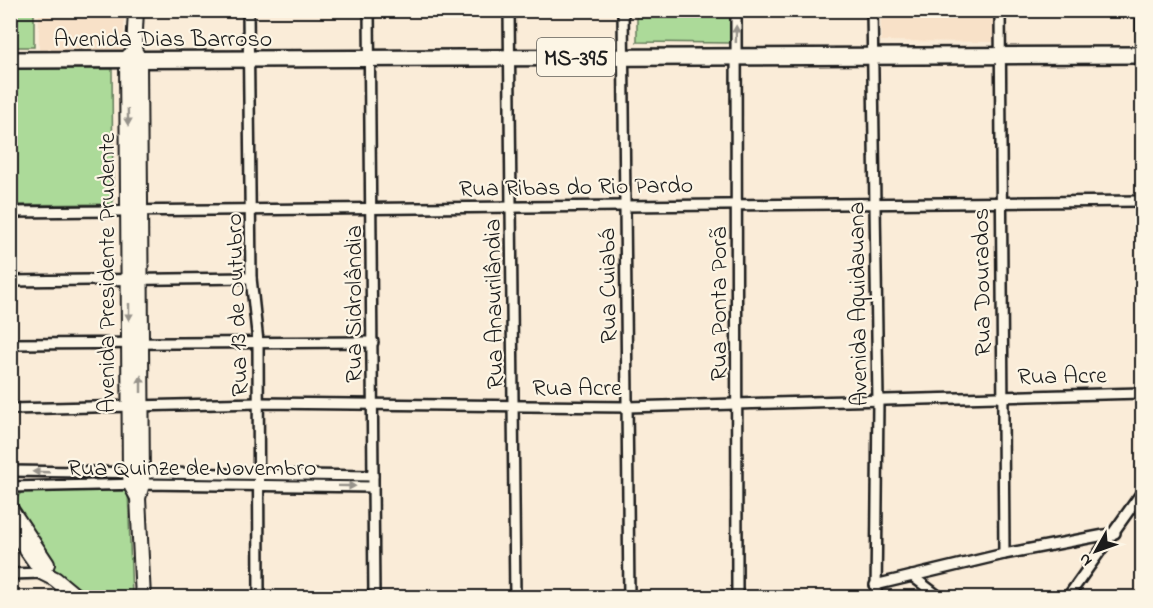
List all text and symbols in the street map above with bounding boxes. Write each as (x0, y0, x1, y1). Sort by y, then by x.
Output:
street label: Avenida Dias Barroso (54, 23, 272, 58)
one-way arrow (731, 25, 741, 44)
road number: MS-395 (537, 38, 615, 76)
one-way arrow (123, 107, 132, 126)
street label: Avenida Presidente Prudente (91, 132, 126, 413)
street label: Rua Ribas do Rio Pardo (459, 169, 693, 208)
street label: Avenida Aquidauana (840, 201, 879, 407)
street label: Rua Dourados (965, 208, 1002, 356)
street label: Rua 13 de Outubro (218, 213, 259, 397)
street label: Rua Anaurilândia (477, 218, 514, 389)
street label: Rua Sidrolândia (338, 225, 373, 383)
street label: Rua Ponta Porã (703, 227, 738, 381)
street label: Rua Cuiabá (591, 228, 628, 344)
one-way arrow (125, 302, 134, 321)
street label: Rua Acre (1017, 359, 1107, 396)
street label: Rua Acre (532, 372, 622, 407)
one-way arrow (136, 374, 146, 393)
street label: Rua Quinze de Novembro (68, 452, 316, 487)
one-way arrow (32, 467, 51, 476)
one-way arrow (338, 481, 357, 491)
north arrow (1066, 521, 1126, 581)
text: N (1073, 547, 1099, 571)

